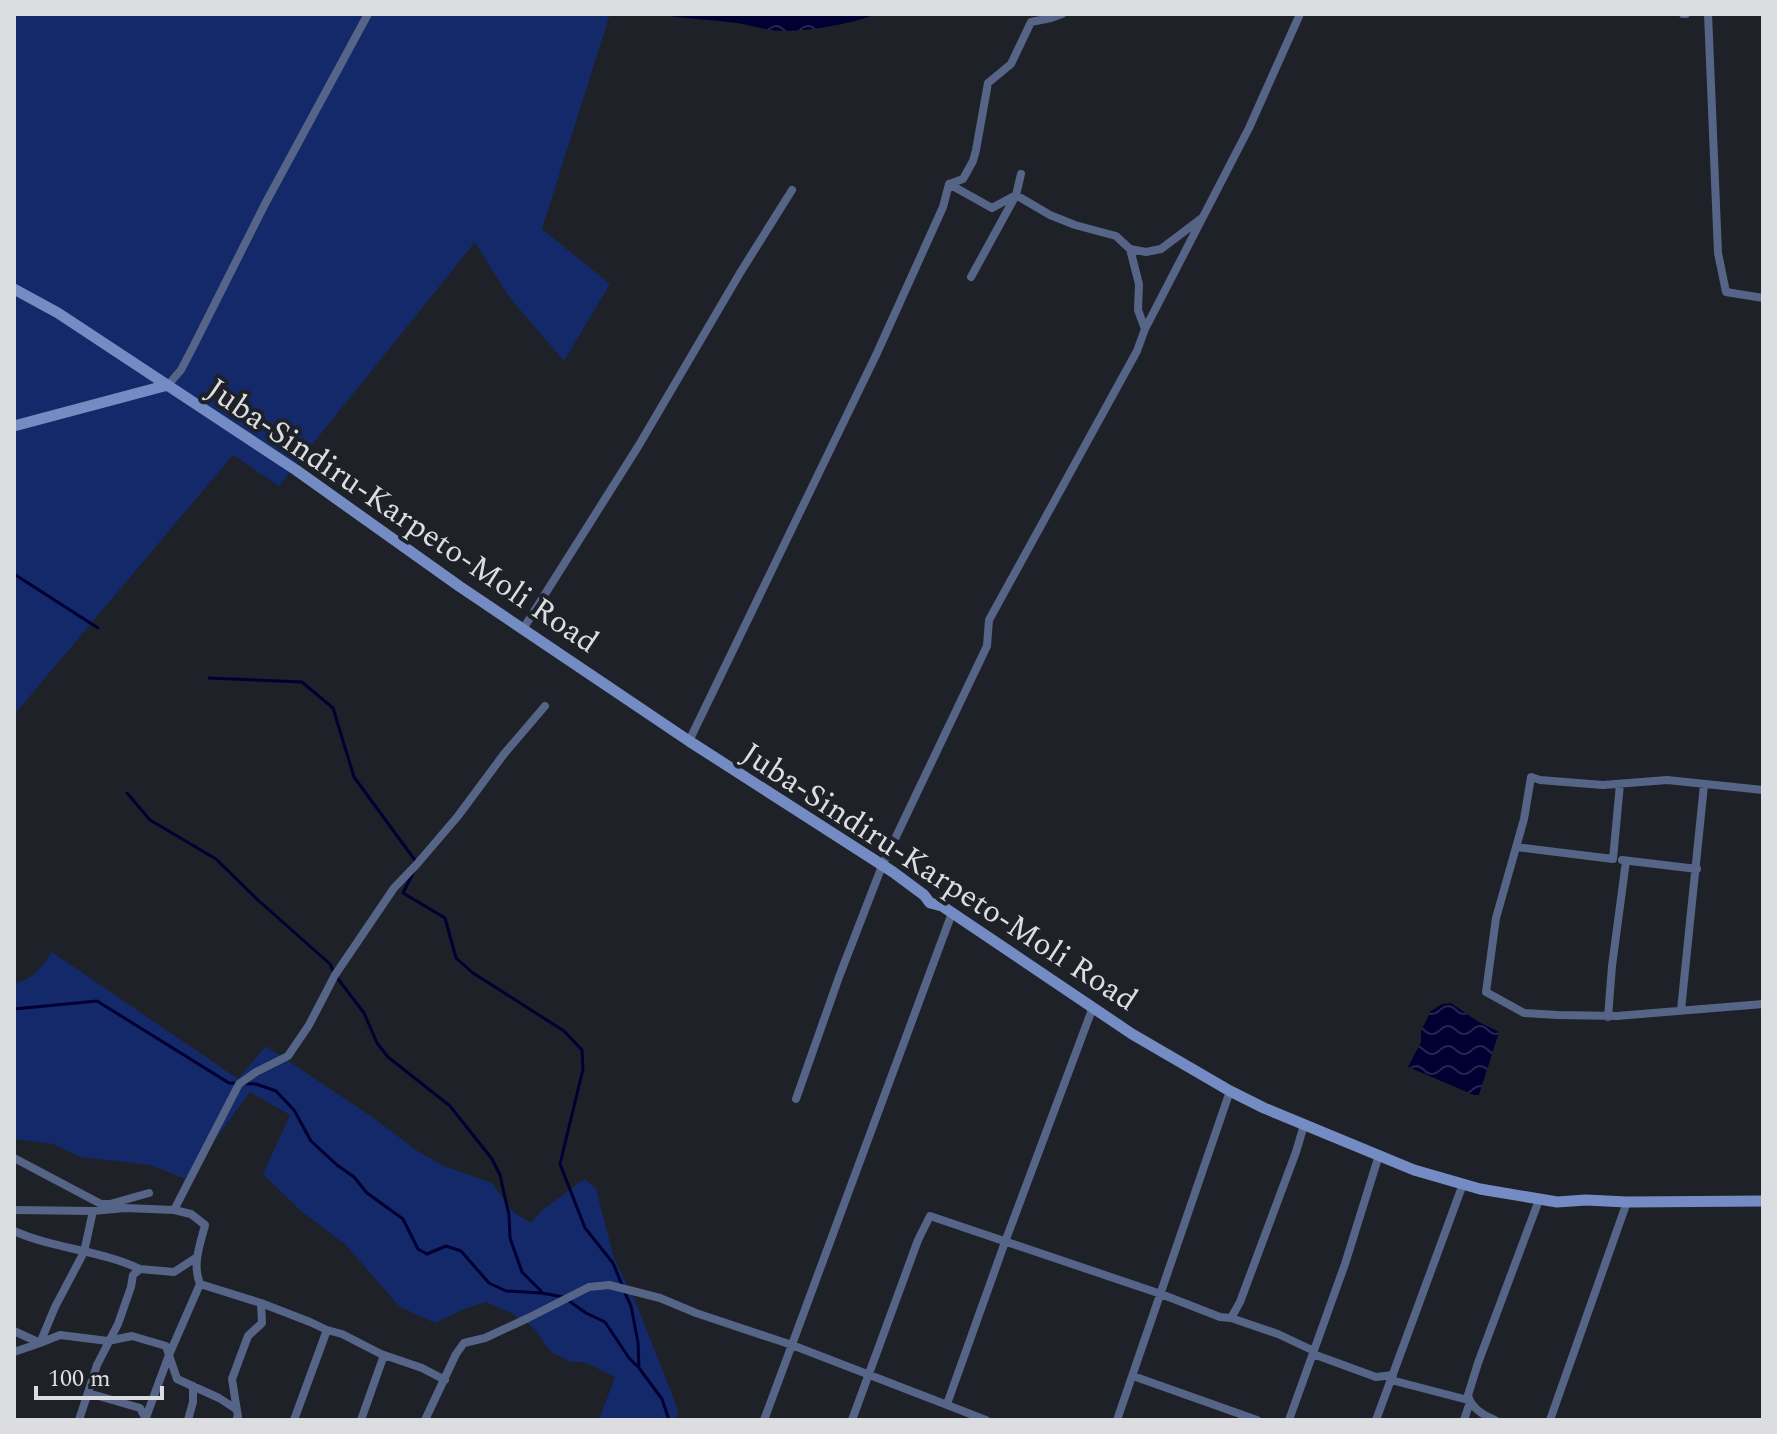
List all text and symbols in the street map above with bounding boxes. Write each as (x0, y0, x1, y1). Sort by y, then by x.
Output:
street label: Juba-Sindiru-Karpeto-Moli Road (196, 366, 608, 666)
street label: Juba-Sindiru-Karpeto-Moli Road (731, 730, 1147, 1024)
scale bar (36, 1350, 162, 1400)
text: 100 m (48, 1361, 111, 1397)

